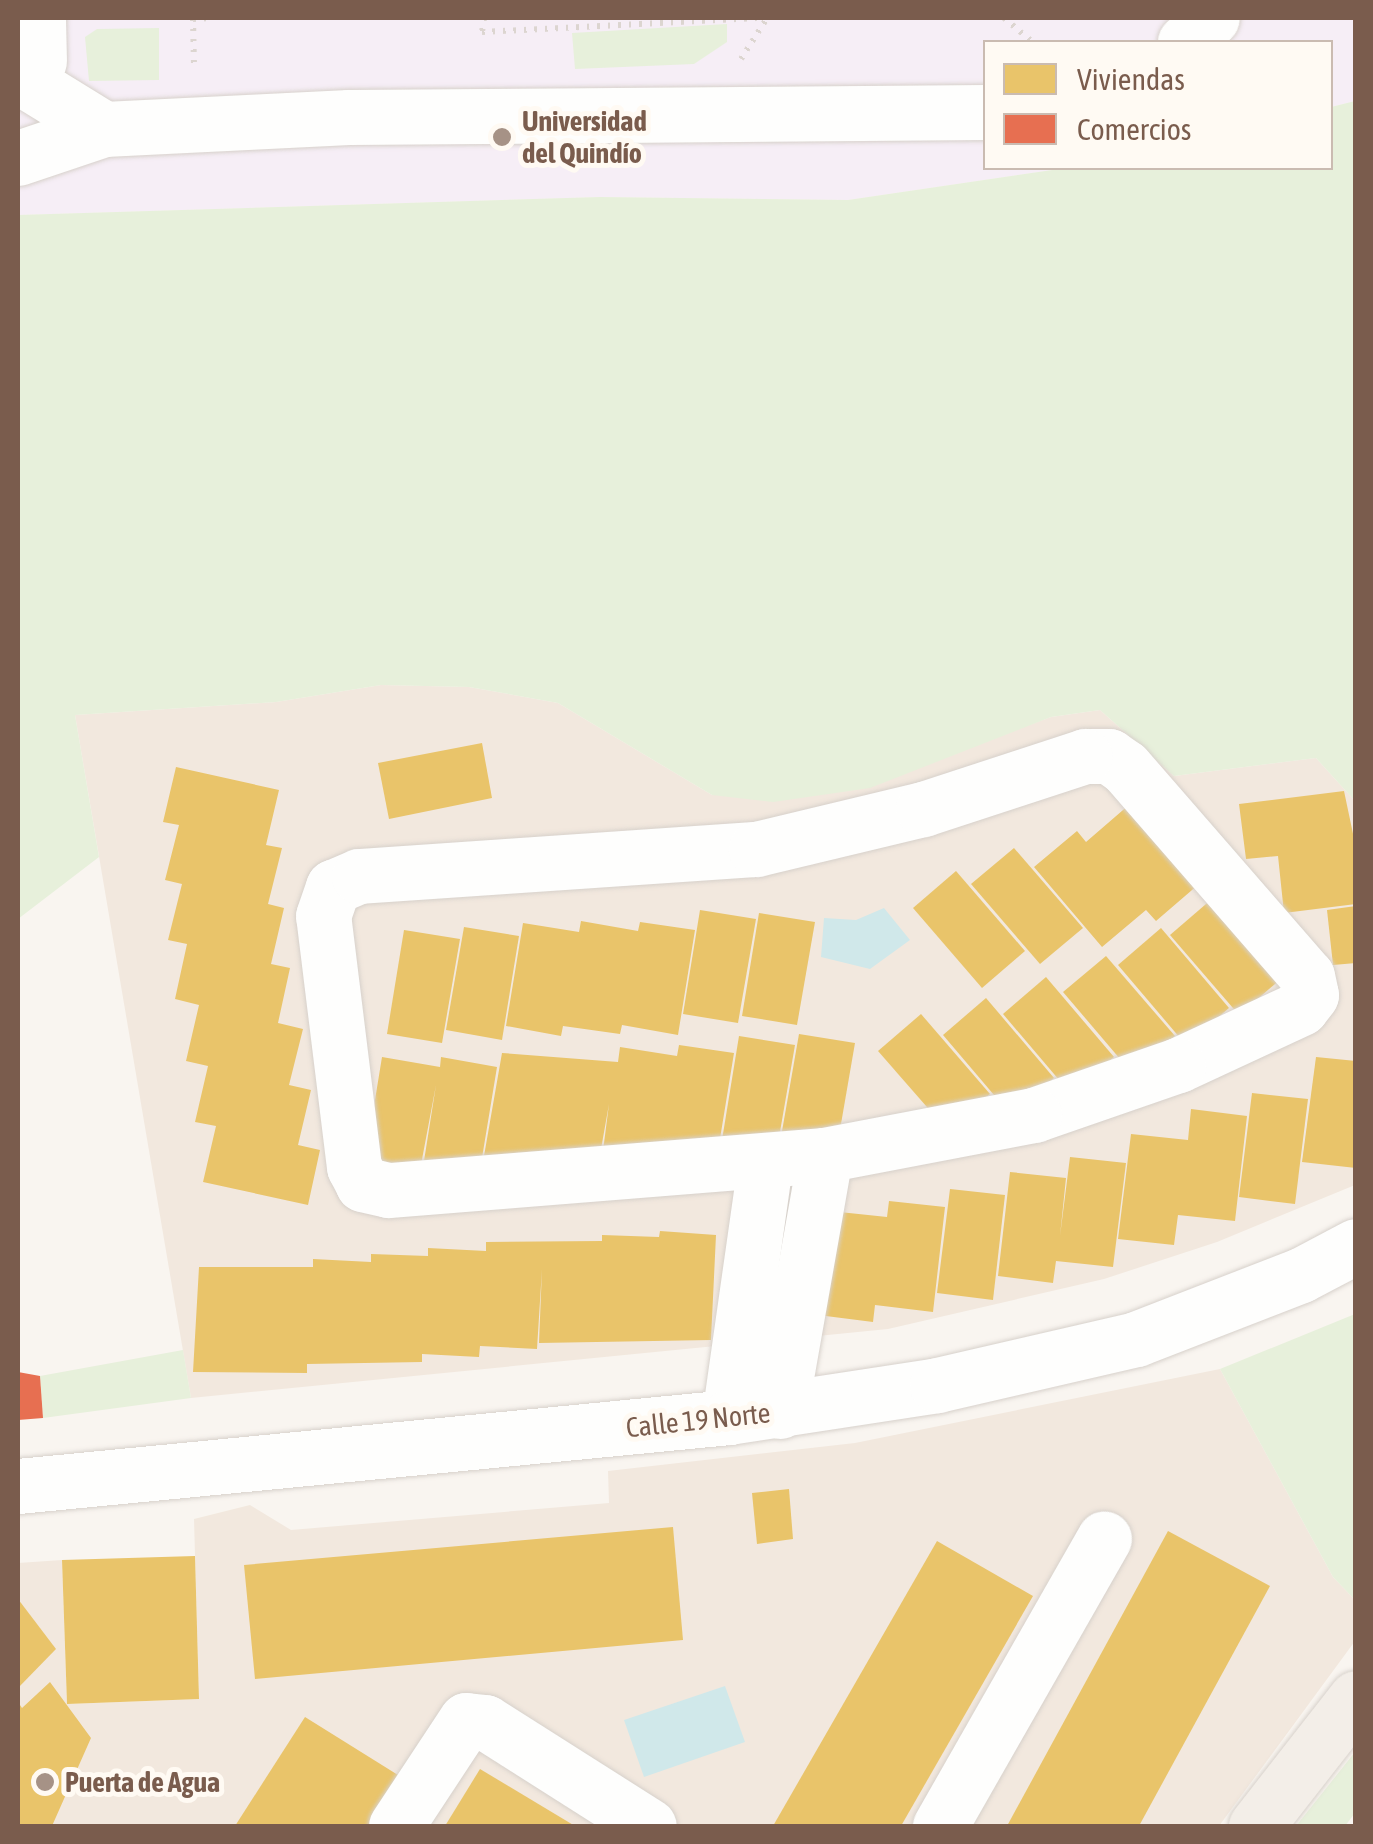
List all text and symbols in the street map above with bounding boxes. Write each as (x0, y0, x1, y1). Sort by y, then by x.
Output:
legend (983, 40, 1333, 170)
text: Viviendas (1077, 62, 1185, 96)
place label: Universidad del Quindío (522, 104, 647, 170)
text: Comercios (1077, 112, 1191, 146)
marker: Universidad del Quindío (491, 126, 513, 148)
street label: Calle 19 Norte (624, 1396, 772, 1444)
place label: Puerta de Agua (65, 1765, 220, 1799)
marker: Puerta de Agua (34, 1771, 56, 1793)

